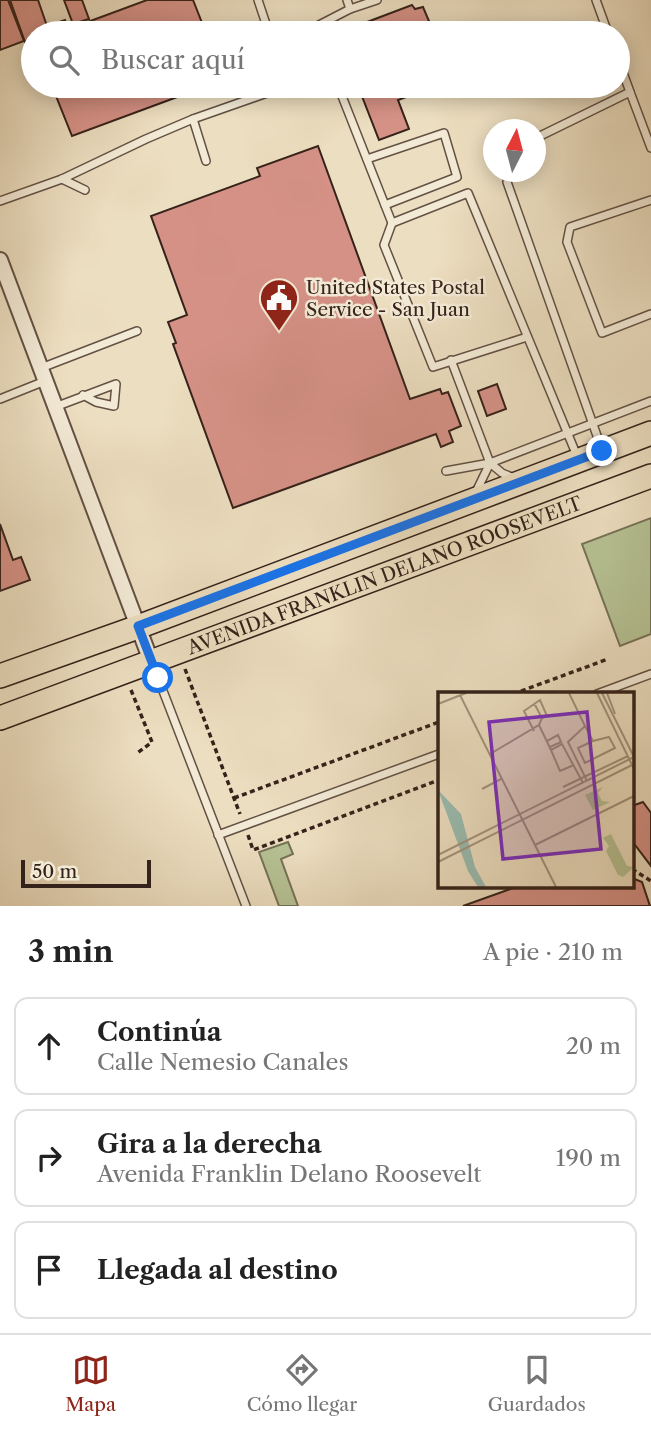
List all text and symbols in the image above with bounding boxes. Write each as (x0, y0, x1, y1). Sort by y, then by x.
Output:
search box (21, 21, 630, 98)
icon: search (45, 41, 83, 79)
text: Buscar aquí (101, 44, 245, 76)
north arrow (483, 119, 546, 182)
place label: United States Postal Service - San Juan (306, 276, 485, 321)
public building icon: United States Postal Service - San Juan (258, 277, 300, 332)
route end (586, 435, 617, 466)
street label: AVENIDA FRANKLIN DELANO ROOSEVELT (183, 491, 586, 659)
route start (142, 662, 173, 693)
inset map (438, 692, 634, 888)
scale bar (21, 857, 150, 889)
text: 50 m (32, 860, 77, 883)
text: 3 min (28, 933, 114, 970)
text: A pie · 210 m (483, 938, 623, 966)
text: Continúa (97, 1016, 222, 1048)
icon: ahead (30, 1027, 68, 1065)
text: 20 m (566, 1032, 621, 1060)
text: Calle Nemesio Canales (97, 1048, 349, 1076)
text: Gira a la derecha (97, 1128, 322, 1160)
icon: right (30, 1139, 68, 1177)
text: 190 m (556, 1144, 621, 1172)
text: Avenida Franklin Delano Roosevelt (97, 1160, 481, 1188)
icon: arrive (30, 1251, 68, 1289)
text: Llegada al destino (97, 1254, 338, 1286)
tab: Mapa (65, 1351, 116, 1416)
tab: Cómo llegar (247, 1351, 357, 1416)
tab: Guardados (488, 1351, 586, 1416)

